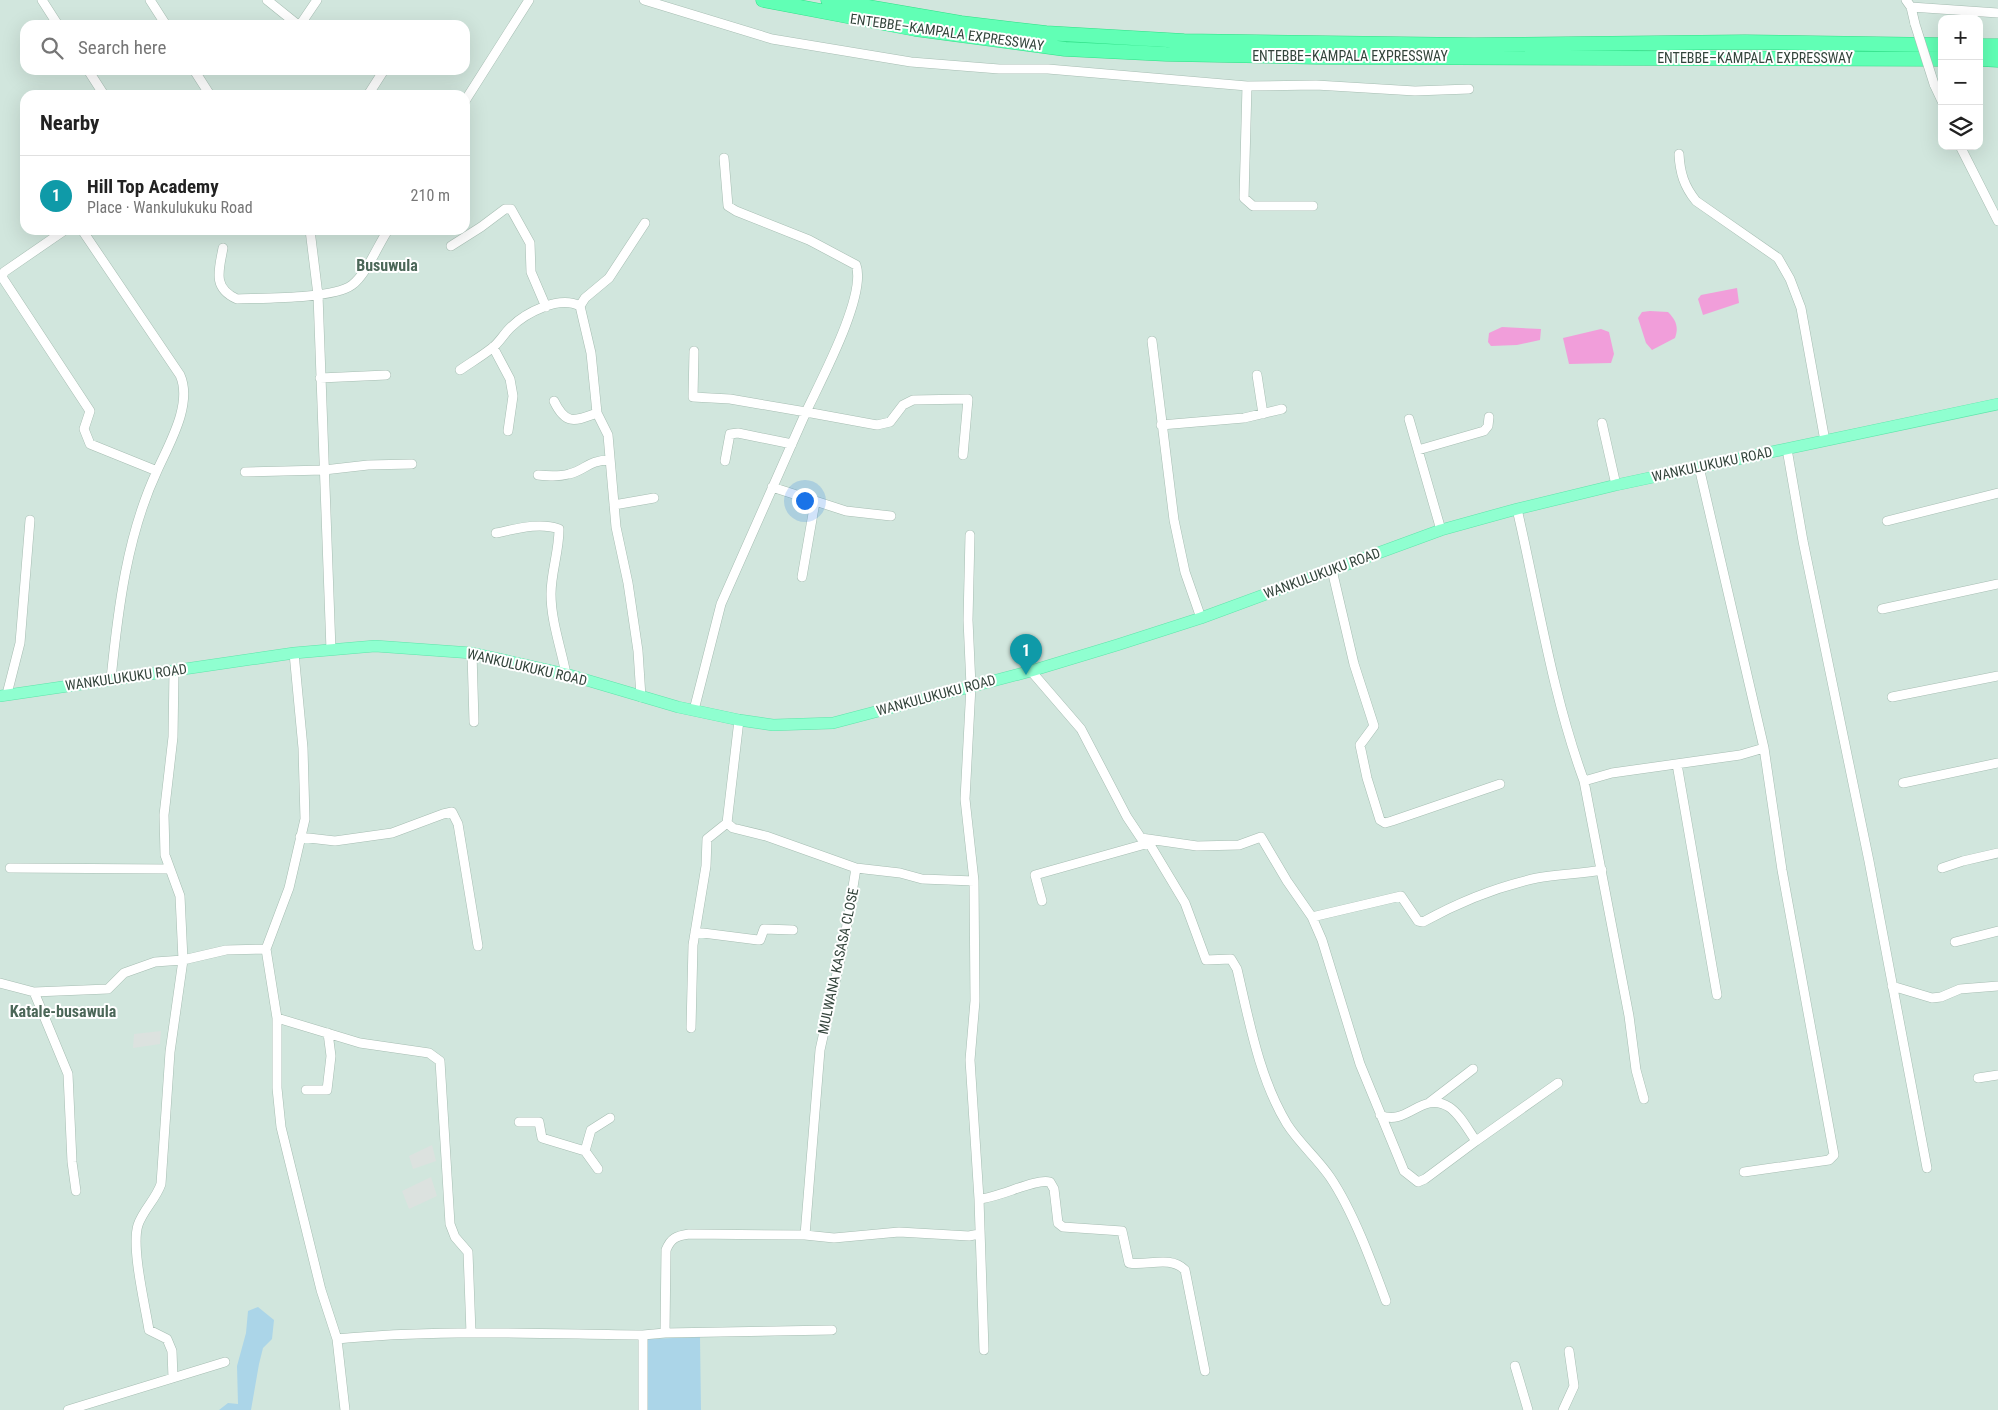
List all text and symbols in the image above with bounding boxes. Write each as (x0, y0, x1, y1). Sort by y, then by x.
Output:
street label: ENTEBBE–KAMPALA EXPRESSWAY (849, 10, 1046, 54)
map controls (1938, 15, 1983, 150)
button: + (1938, 15, 1983, 60)
search box (20, 20, 470, 75)
icon: search (38, 34, 66, 62)
text: Search here (78, 36, 166, 59)
street label: ENTEBBE–KAMPALA EXPRESSWAY (1252, 48, 1448, 64)
street label: ENTEBBE–KAMPALA EXPRESSWAY (1657, 50, 1853, 66)
button: − (1938, 60, 1983, 105)
button: layers (1938, 105, 1983, 150)
text: Nearby (40, 111, 99, 135)
text: Hill Top Academy (87, 175, 219, 198)
text: 1 (52, 186, 60, 205)
text: 210 m (411, 186, 450, 205)
text: Place · Wankulukuku Road (87, 198, 253, 217)
district label: Busuwula (356, 256, 418, 275)
street label: WANKULUKUKU ROAD (1650, 443, 1774, 485)
your location (792, 488, 818, 514)
street label: WANKULUKUKU ROAD (1262, 544, 1382, 602)
pin: 1 (1010, 634, 1042, 675)
street label: WANKULUKUKU ROAD (465, 645, 589, 689)
street label: WANKULUKUKU ROAD (64, 661, 188, 693)
street label: WANKULUKUKU ROAD (875, 671, 997, 719)
street label: MULWANA KASASA CLOSE (815, 886, 861, 1036)
district label: Katale-busawula (10, 1002, 117, 1021)

